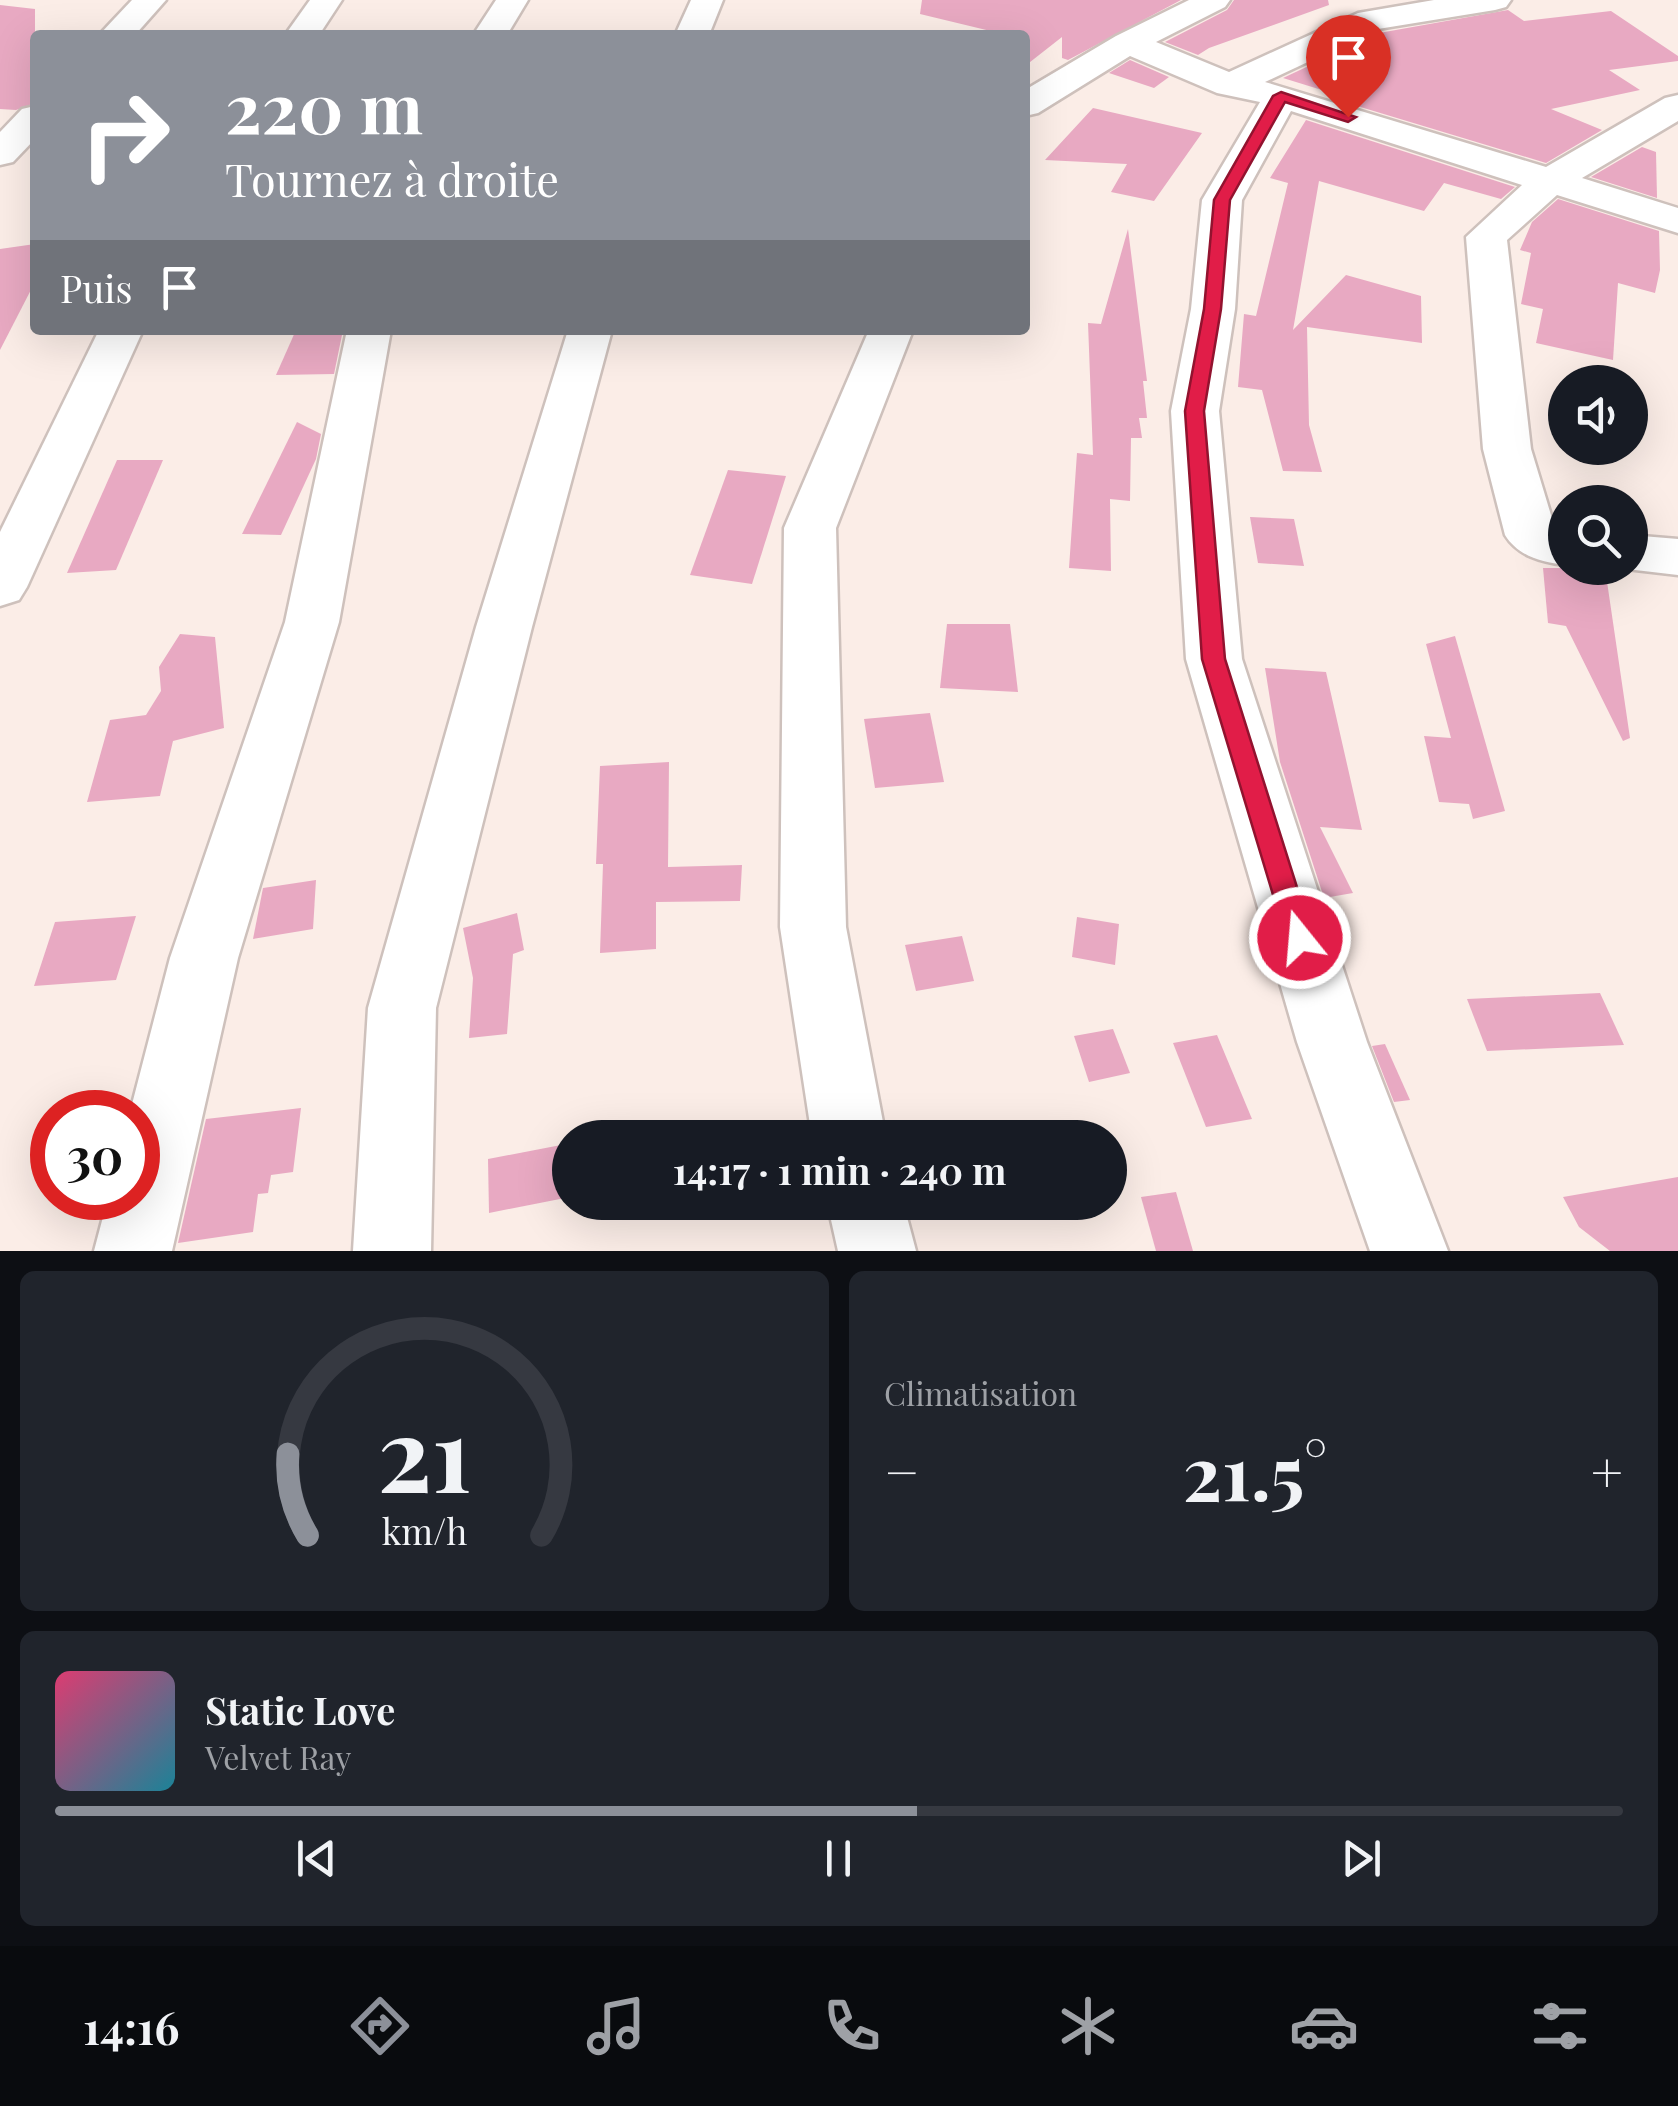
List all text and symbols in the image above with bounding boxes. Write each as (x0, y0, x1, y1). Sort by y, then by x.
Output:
pin (1306, 15, 1391, 118)
icon: arrive (1321, 30, 1376, 85)
text: 220 m (225, 58, 423, 152)
icon: right (60, 70, 190, 200)
text: Tournez à droite (225, 148, 559, 208)
icon: arrive (152, 260, 207, 315)
text: Puis (60, 262, 132, 313)
map controls (1548, 365, 1648, 585)
button: sound (1548, 365, 1648, 465)
button: search (1548, 485, 1648, 585)
position arrow (1248, 886, 1352, 990)
speed limit sign: 30 (30, 1090, 160, 1220)
text: 14:17 · 1 min · 240 m (673, 1144, 1006, 1195)
text: Climatisation (884, 1371, 1077, 1414)
text: 21 (377, 1380, 472, 1519)
text: 21.5° (1183, 1420, 1327, 1520)
text: − (884, 1433, 920, 1507)
text: + (1591, 1433, 1623, 1507)
text: km/h (382, 1506, 467, 1554)
text: Static Love (205, 1684, 395, 1735)
text: Velvet Ray (205, 1735, 352, 1778)
icon: previous (289, 1831, 344, 1886)
icon: pause (811, 1831, 866, 1886)
icon: next (1334, 1831, 1389, 1886)
icon: directions (345, 1991, 415, 2061)
icon: music (581, 1991, 651, 2061)
icon: phone (817, 1991, 887, 2061)
icon: climate (1053, 1991, 1123, 2061)
icon: car (1289, 1991, 1359, 2061)
icon: filters (1525, 1991, 1595, 2061)
text: 14:16 (83, 1996, 179, 2056)

